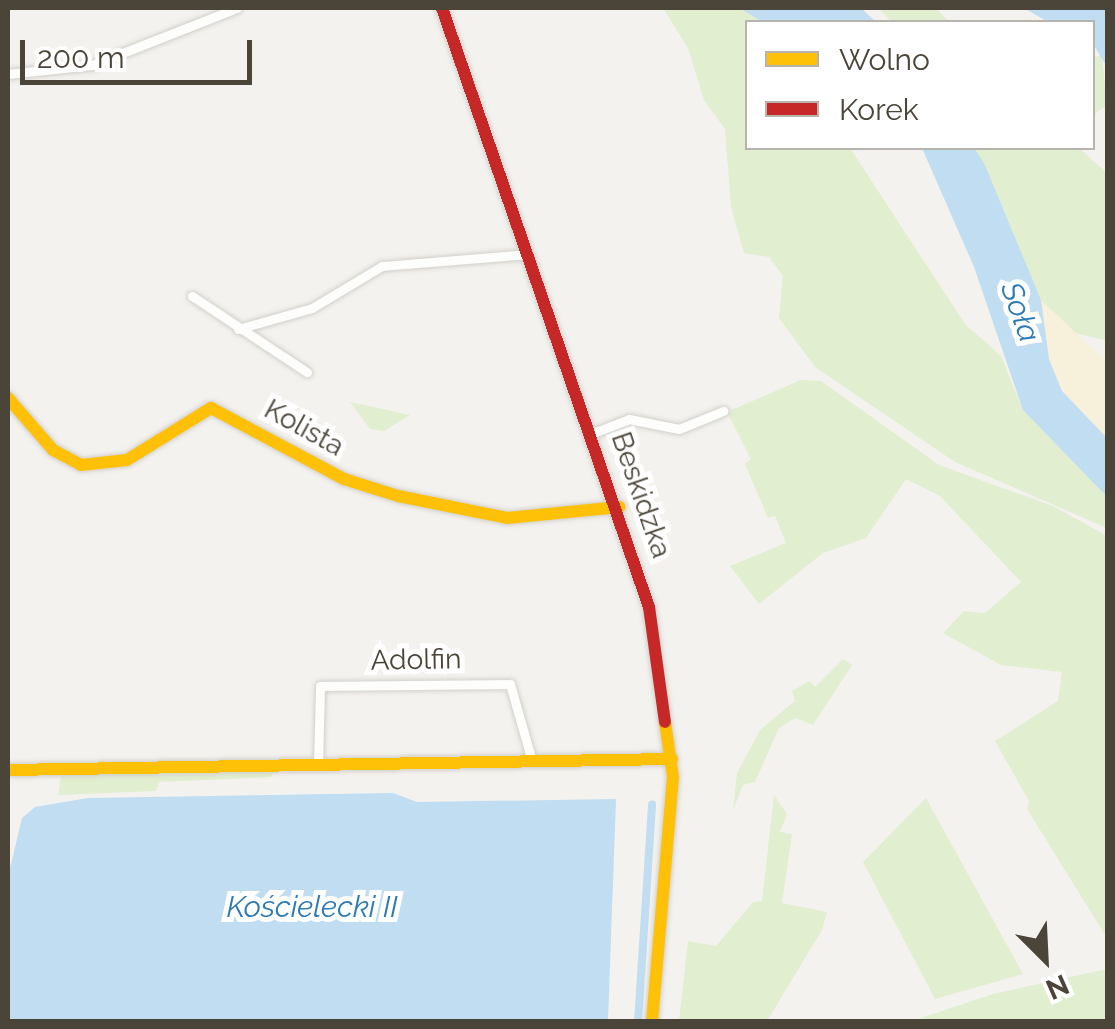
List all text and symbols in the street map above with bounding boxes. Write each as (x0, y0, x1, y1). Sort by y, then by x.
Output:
scale bar (25, 20, 258, 82)
legend (745, 20, 1095, 150)
text: 200 m (37, 40, 125, 75)
text: Wolno (839, 42, 930, 77)
text: Korek (839, 92, 919, 127)
water label: Soła (993, 277, 1047, 347)
street label: Kolista (258, 393, 350, 463)
street label: Beskidzka (604, 428, 678, 562)
street label: Adolfin (370, 642, 462, 678)
water label: Kościelecki II (226, 889, 398, 925)
north arrow (995, 909, 1095, 1009)
text: N (1041, 967, 1074, 1006)

